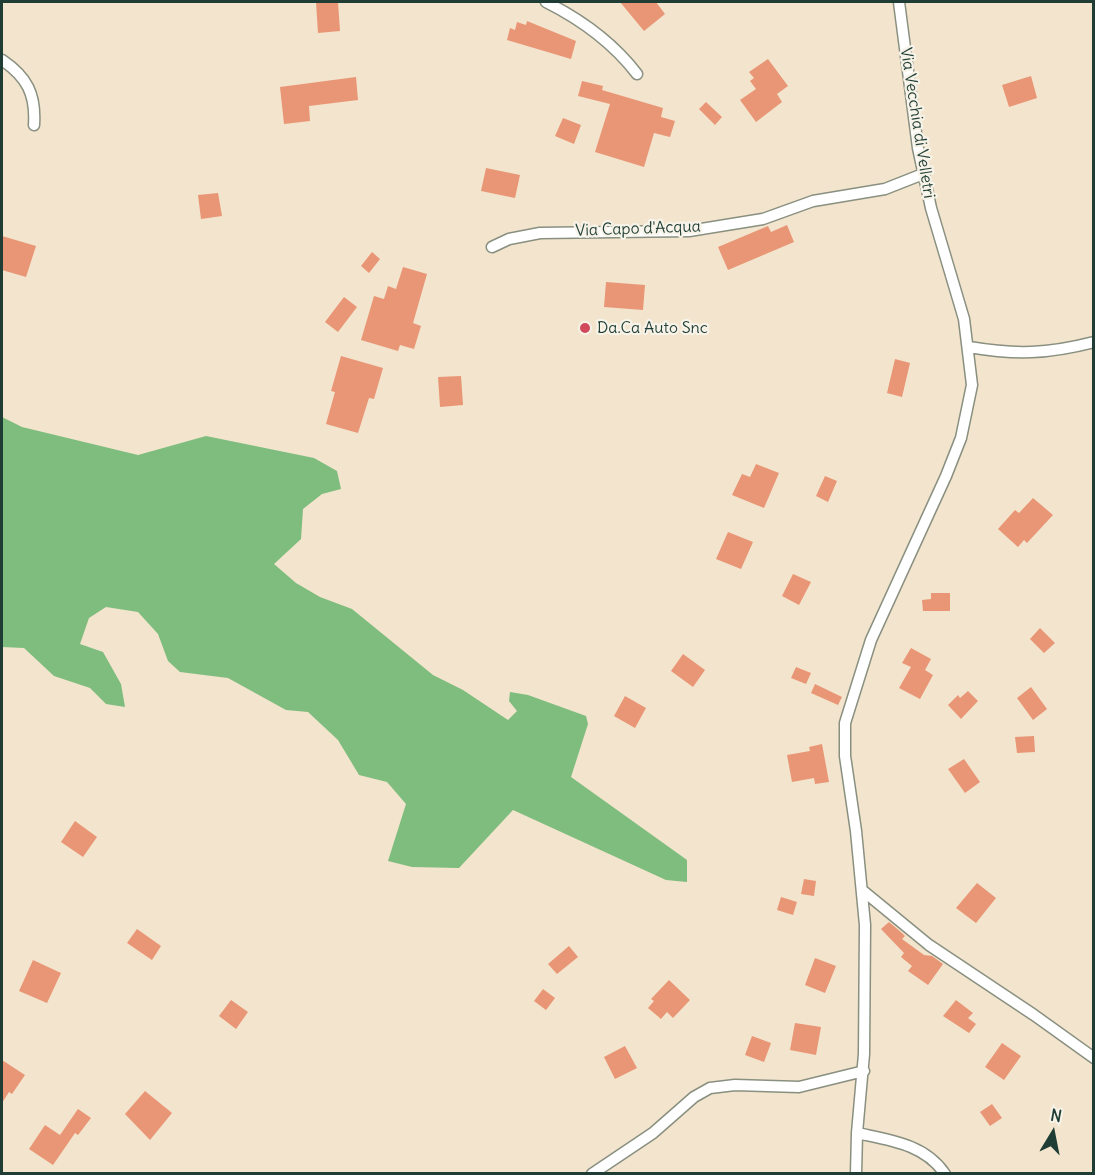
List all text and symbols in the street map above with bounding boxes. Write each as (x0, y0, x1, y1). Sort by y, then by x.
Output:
street label: Via Vecchia di Velletri (896, 46, 938, 200)
street label: Via Capo d'Acqua (575, 217, 701, 241)
place label: Da.Ca Auto Snc (597, 318, 708, 338)
marker: Da.Ca Auto Snc (578, 321, 592, 335)
north arrow (1023, 1103, 1083, 1163)
text: N (1049, 1104, 1063, 1126)

